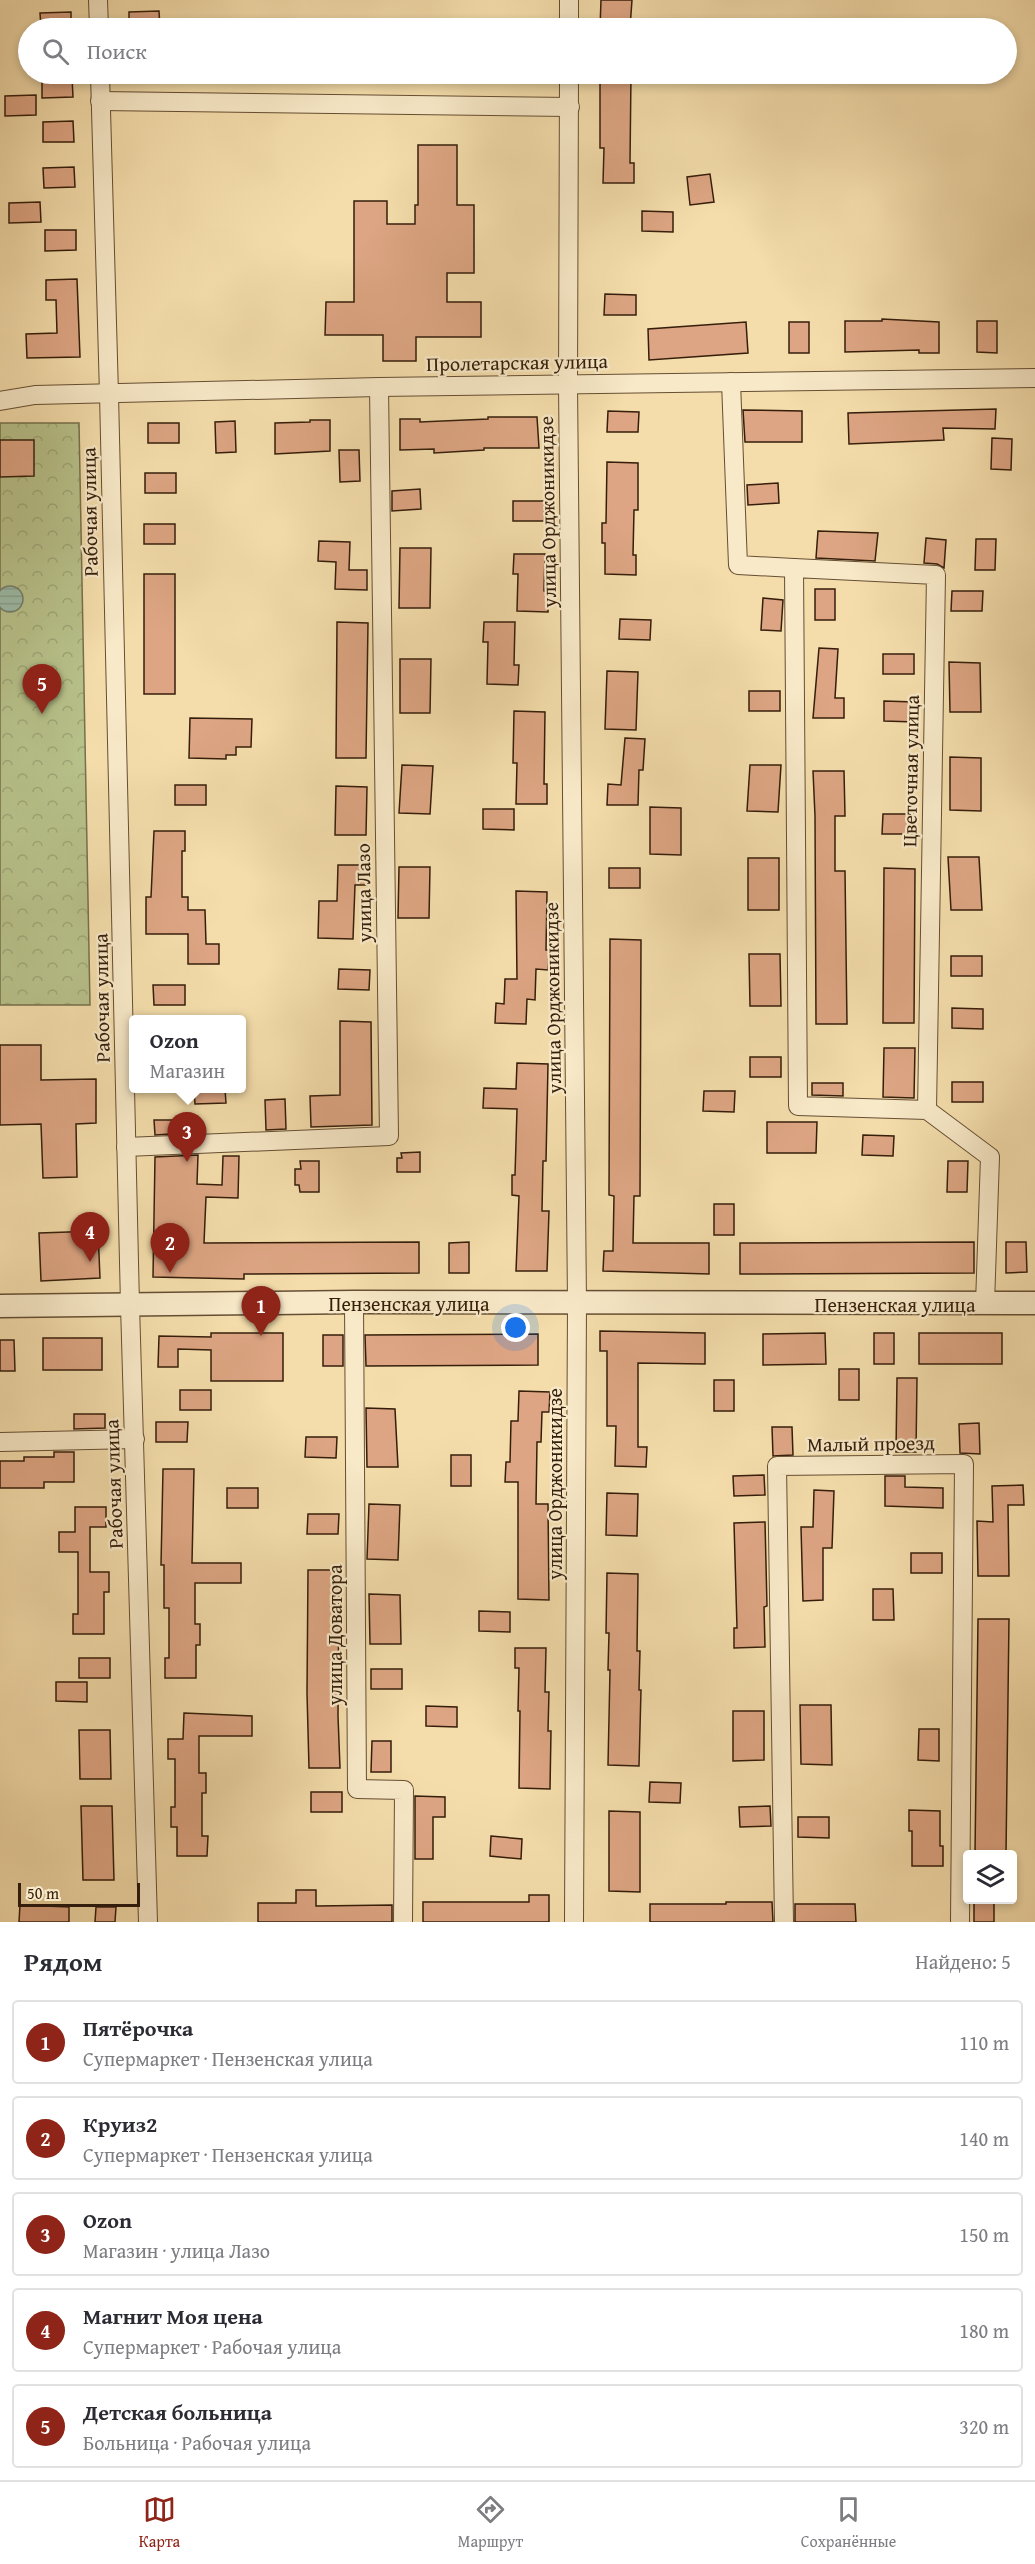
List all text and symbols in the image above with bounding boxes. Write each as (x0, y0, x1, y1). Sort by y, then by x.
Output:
search box (18, 18, 1017, 84)
icon: search (39, 35, 72, 68)
text: Поиск (87, 35, 147, 67)
street label: Пролетарская улица (426, 346, 609, 378)
street label: улица Орджоникидзе (531, 416, 563, 609)
street label: Рабочая улица (73, 447, 105, 577)
pin: 5 (22, 664, 62, 714)
street label: Цветочная улица (894, 694, 926, 847)
street label: улица Лазо (348, 843, 378, 944)
street label: улица Орджоникидзе (536, 902, 568, 1095)
street label: Рабочая улица (85, 933, 117, 1063)
popup (129, 1015, 246, 1093)
text: Ozon (150, 1024, 199, 1056)
text: Магазин (150, 1056, 225, 1085)
pin: 3 (168, 1112, 207, 1162)
pin: 4 (70, 1212, 110, 1262)
pin: 2 (150, 1224, 190, 1273)
pin: 1 (242, 1286, 280, 1336)
street label: Пензенская улица (329, 1289, 490, 1318)
street label: Пензенская улица (815, 1290, 976, 1319)
your location (501, 1313, 530, 1342)
street label: улица Орджоникидзе (540, 1388, 569, 1581)
street label: Рабочая улица (96, 1418, 130, 1549)
street label: Малый проезд (807, 1427, 935, 1459)
street label: улица Доватора (320, 1564, 349, 1706)
map controls (963, 1850, 1017, 1904)
button: layers (963, 1850, 1017, 1904)
scale bar (18, 1880, 140, 1908)
text: 50 m (27, 1881, 59, 1905)
text: Рядом (24, 1942, 102, 1981)
text: Найдено: 5 (915, 1947, 1011, 1976)
text: Пятёрочка (83, 2012, 193, 2044)
text: 1 (40, 2028, 51, 2057)
text: 110 m (959, 2028, 1009, 2057)
text: Супермаркет · Пензенская улица (83, 2044, 373, 2073)
text: Круиз2 (83, 2108, 158, 2140)
text: 2 (40, 2124, 51, 2153)
text: 140 m (959, 2124, 1009, 2153)
text: Супермаркет · Пензенская улица (83, 2140, 373, 2169)
text: Ozon (83, 2204, 132, 2236)
text: 3 (40, 2220, 51, 2249)
text: 150 m (959, 2220, 1009, 2249)
text: Магазин · улица Лазо (83, 2236, 270, 2265)
text: Магнит Моя цена (83, 2300, 263, 2332)
text: 4 (40, 2316, 51, 2345)
text: 180 m (959, 2316, 1009, 2345)
text: Супермаркет · Рабочая улица (83, 2332, 341, 2361)
text: Детская больница (83, 2396, 272, 2428)
text: 5 (40, 2412, 51, 2441)
text: 320 m (959, 2412, 1009, 2441)
text: Больница · Рабочая улица (83, 2428, 311, 2457)
tab: Карта (139, 2493, 180, 2553)
tab: Маршрут (458, 2493, 523, 2553)
tab: Сохранённые (801, 2493, 896, 2553)

